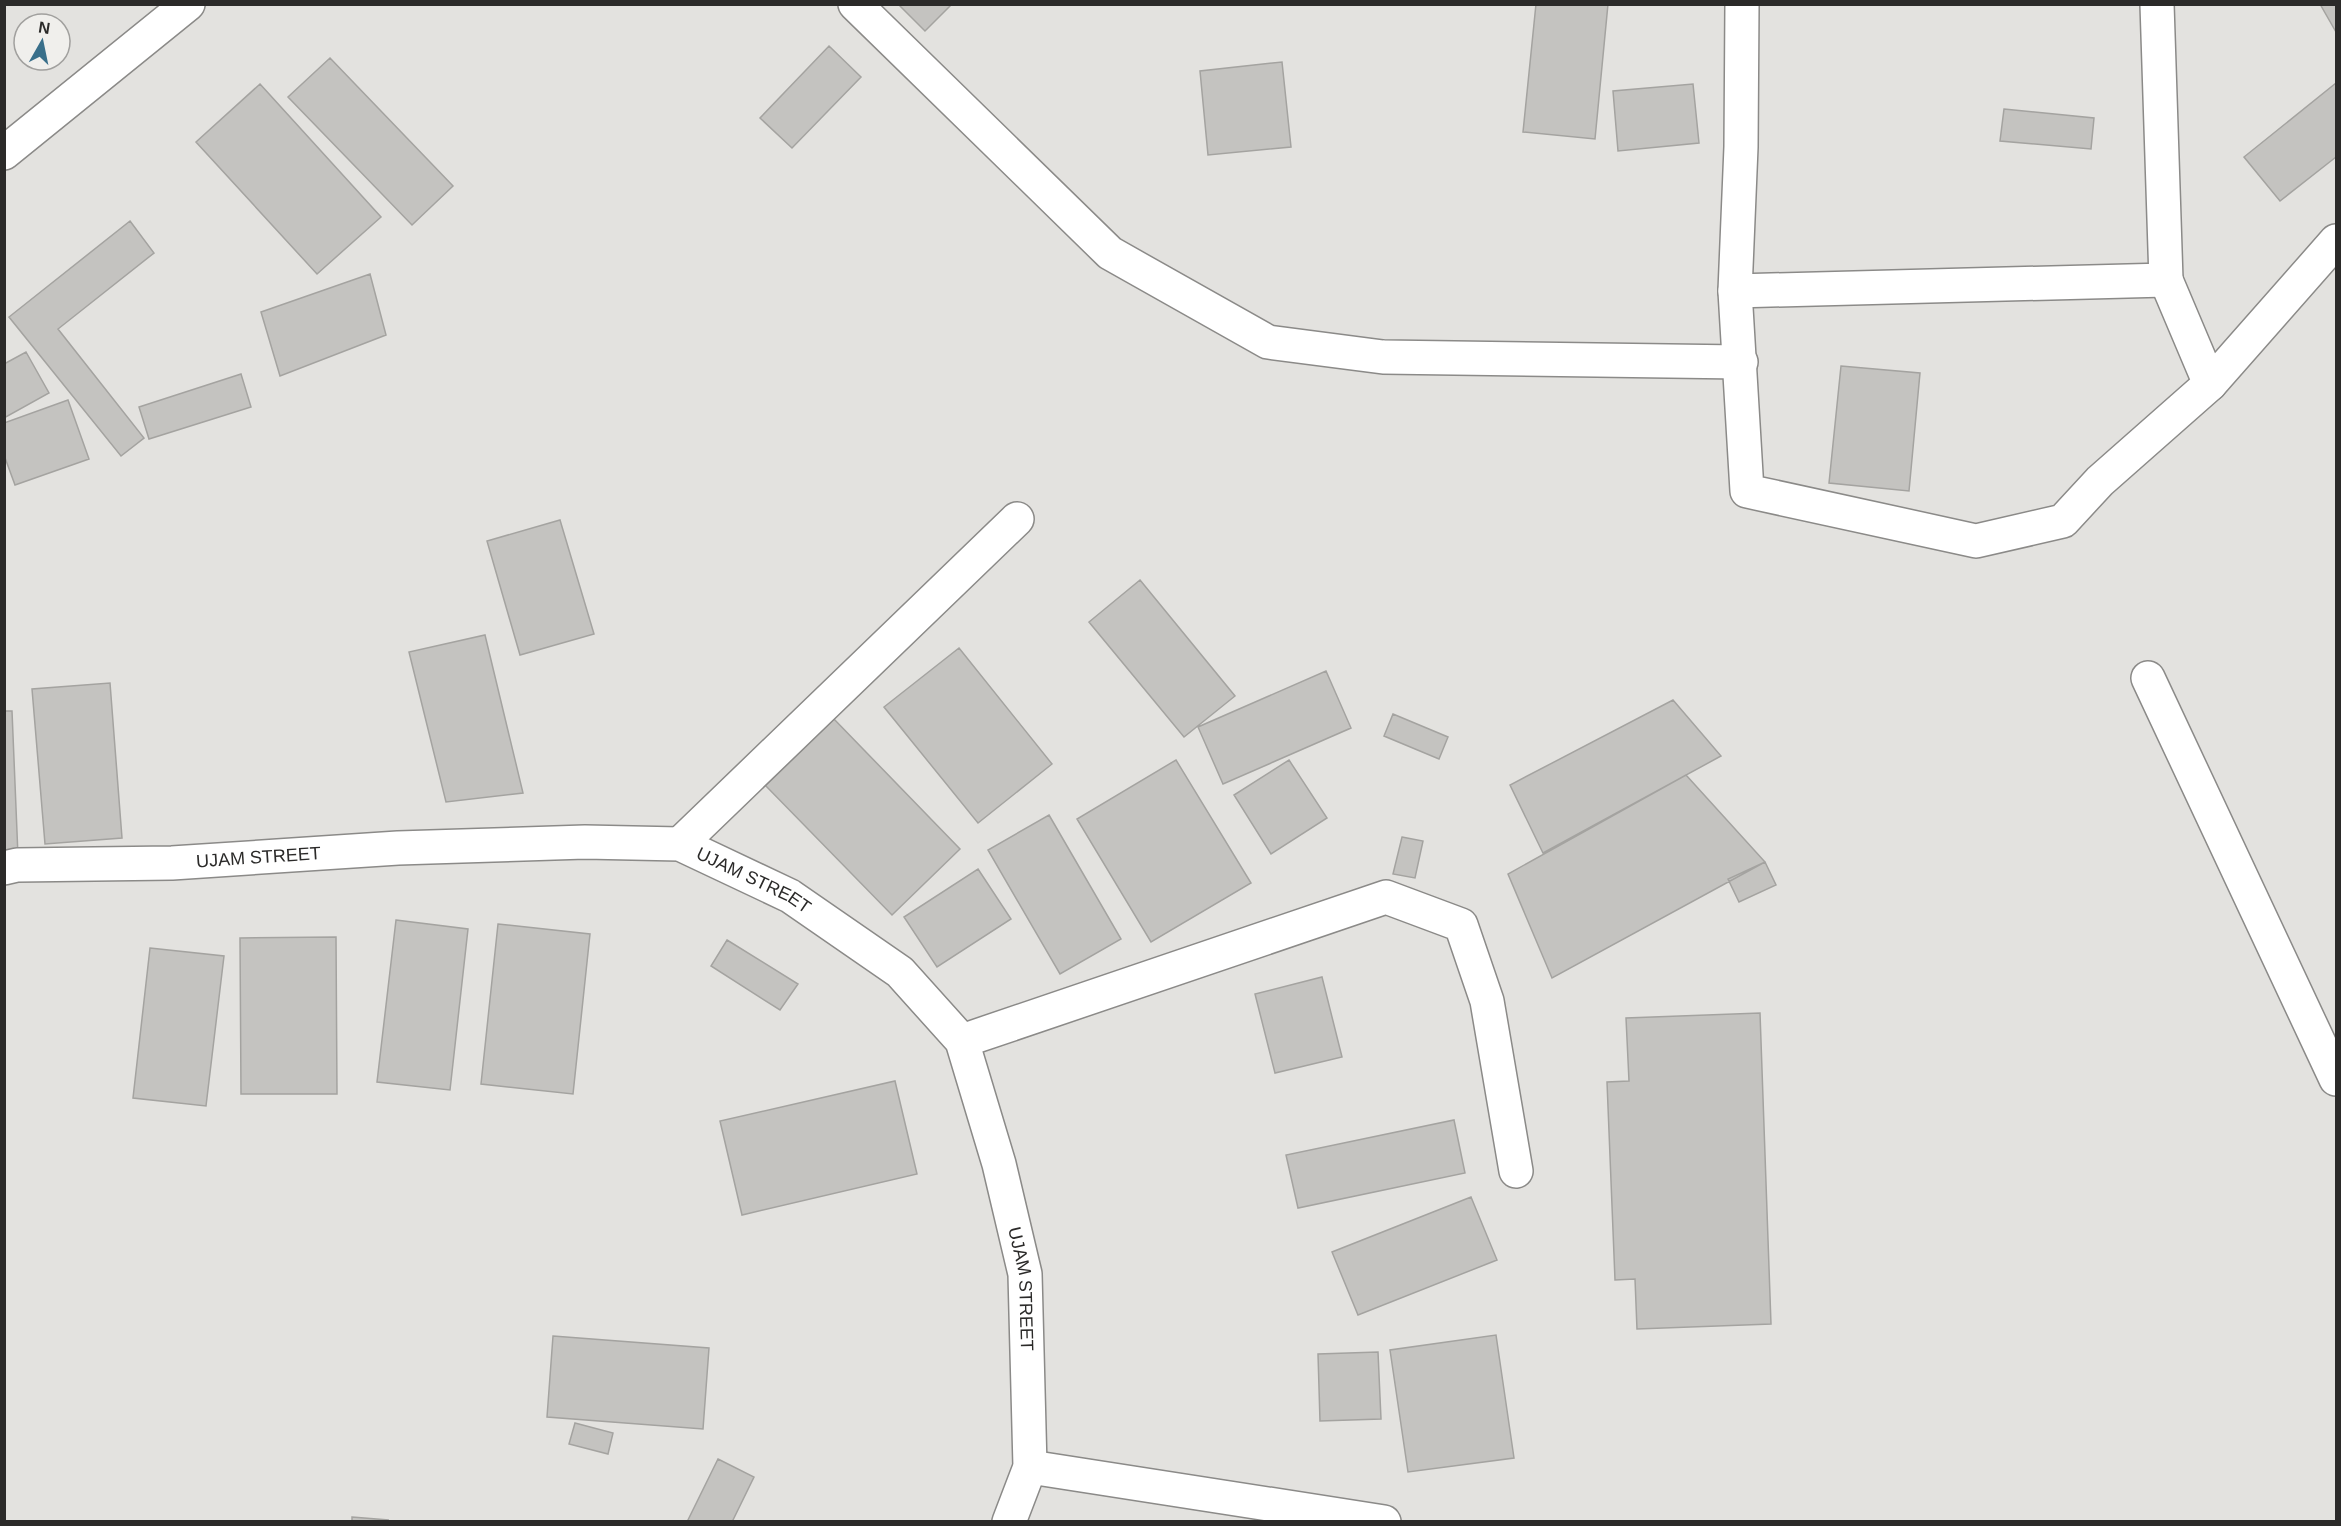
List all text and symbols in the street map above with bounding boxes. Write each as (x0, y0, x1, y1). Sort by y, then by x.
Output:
north arrow (12, 12, 72, 72)
text: N (37, 18, 51, 37)
street label: UJAM STREET (195, 843, 322, 871)
street label: UJAM STREET (693, 843, 815, 917)
street label: UJAM STREET (1004, 1225, 1037, 1351)

